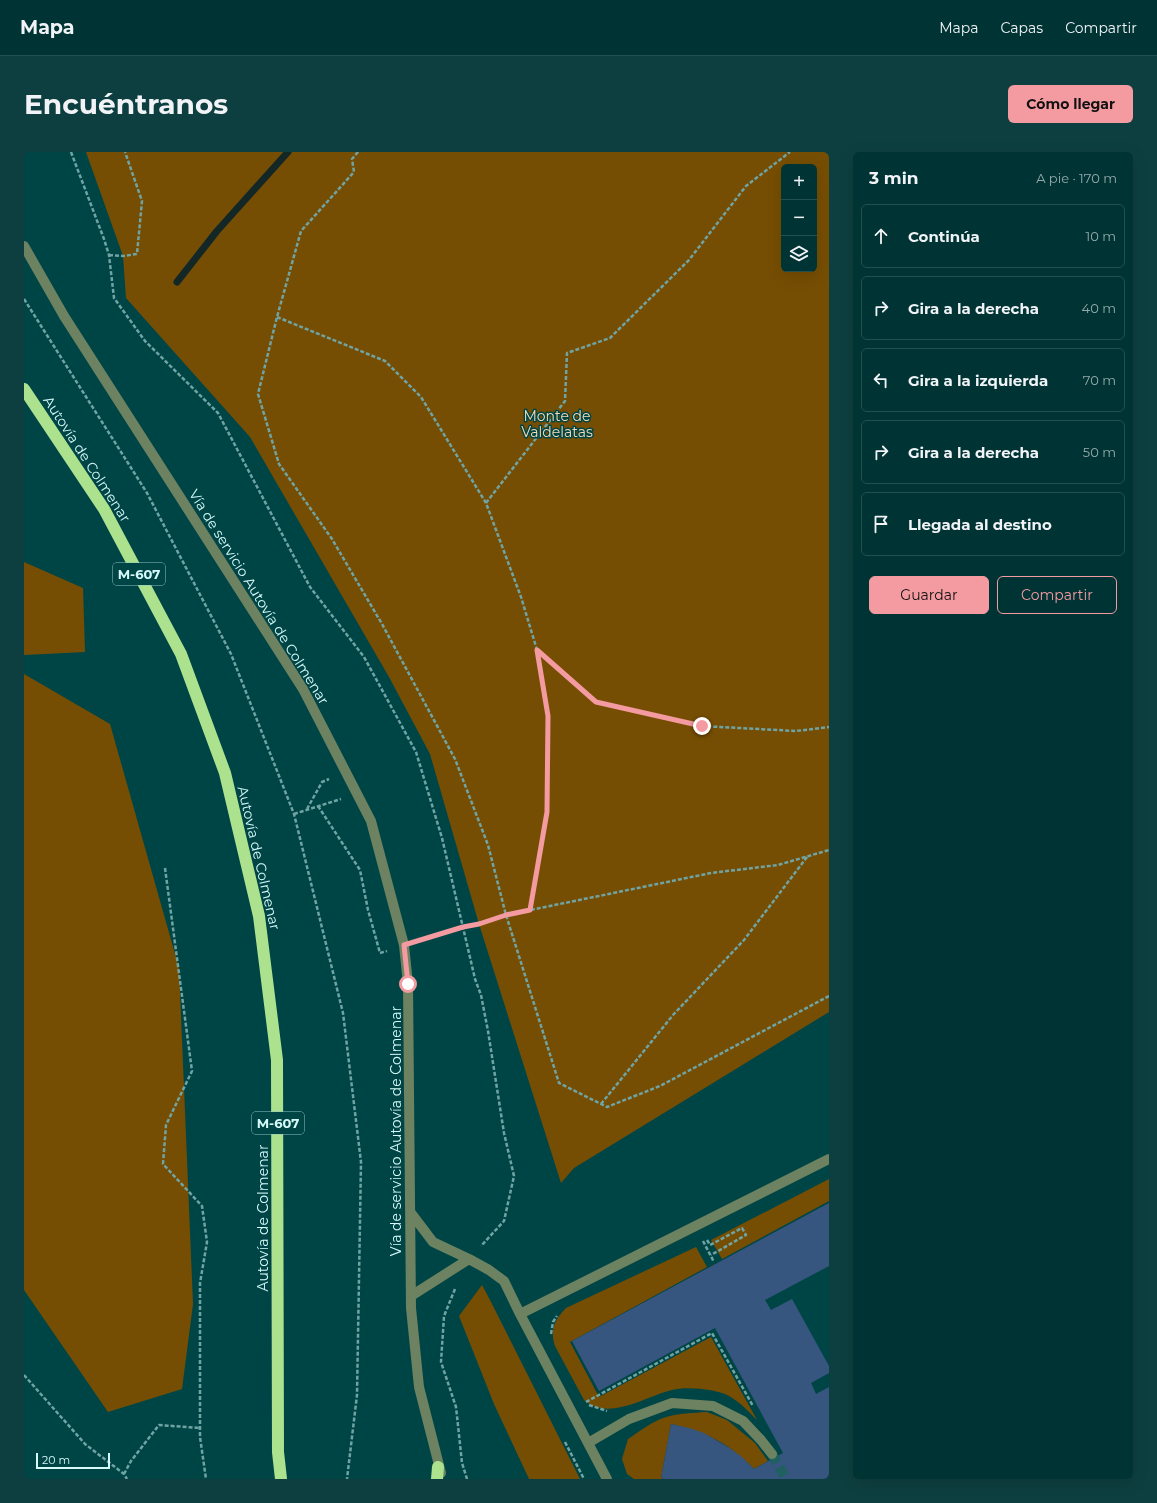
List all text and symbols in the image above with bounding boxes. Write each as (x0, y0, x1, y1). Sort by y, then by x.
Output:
text: Mapa (20, 16, 75, 39)
text: Mapa (939, 19, 979, 37)
text: Capas (1001, 19, 1043, 37)
text: Compartir (1065, 19, 1137, 37)
button: Cómo llegar (1008, 85, 1133, 123)
text: Encuéntranos (24, 87, 228, 121)
map controls (781, 164, 817, 272)
button: + (781, 164, 817, 200)
text: 3 min (869, 168, 919, 188)
text: A pie · 170 m (1036, 170, 1117, 186)
button: − (781, 200, 817, 236)
icon: ahead (870, 225, 892, 247)
text: Continúa (908, 227, 980, 246)
text: 10 m (1086, 228, 1116, 244)
button: layers (781, 236, 817, 272)
icon: right (870, 297, 892, 319)
text: Gira a la derecha (908, 299, 1039, 318)
text: 40 m (1082, 300, 1116, 316)
icon: left (870, 369, 892, 391)
text: Gira a la izquierda (908, 371, 1048, 390)
text: 70 m (1083, 372, 1116, 388)
street label: Autovía de Colmenar (39, 392, 135, 526)
park label: Monte de Valdelatas (521, 407, 593, 441)
icon: right (870, 441, 892, 463)
text: Gira a la derecha (908, 443, 1039, 462)
text: 50 m (1083, 444, 1116, 460)
street label: Vía de servicio Autovía de Colmenar (185, 486, 333, 708)
icon: arrive (870, 513, 892, 535)
text: Llegada al destino (908, 515, 1052, 534)
road number: M-607 (113, 563, 165, 585)
button: Guardar (869, 576, 989, 614)
button: Compartir (997, 576, 1117, 614)
route end (693, 717, 711, 735)
street label: Autovía de Colmenar (234, 784, 284, 932)
route start (399, 975, 417, 993)
street label: Vía de servicio Autovía de Colmenar (387, 1005, 405, 1256)
road number: M-607 (252, 1112, 304, 1134)
street label: Autovía de Colmenar (254, 1144, 272, 1292)
scale bar (36, 1451, 110, 1470)
text: 20 m (42, 1453, 70, 1467)

